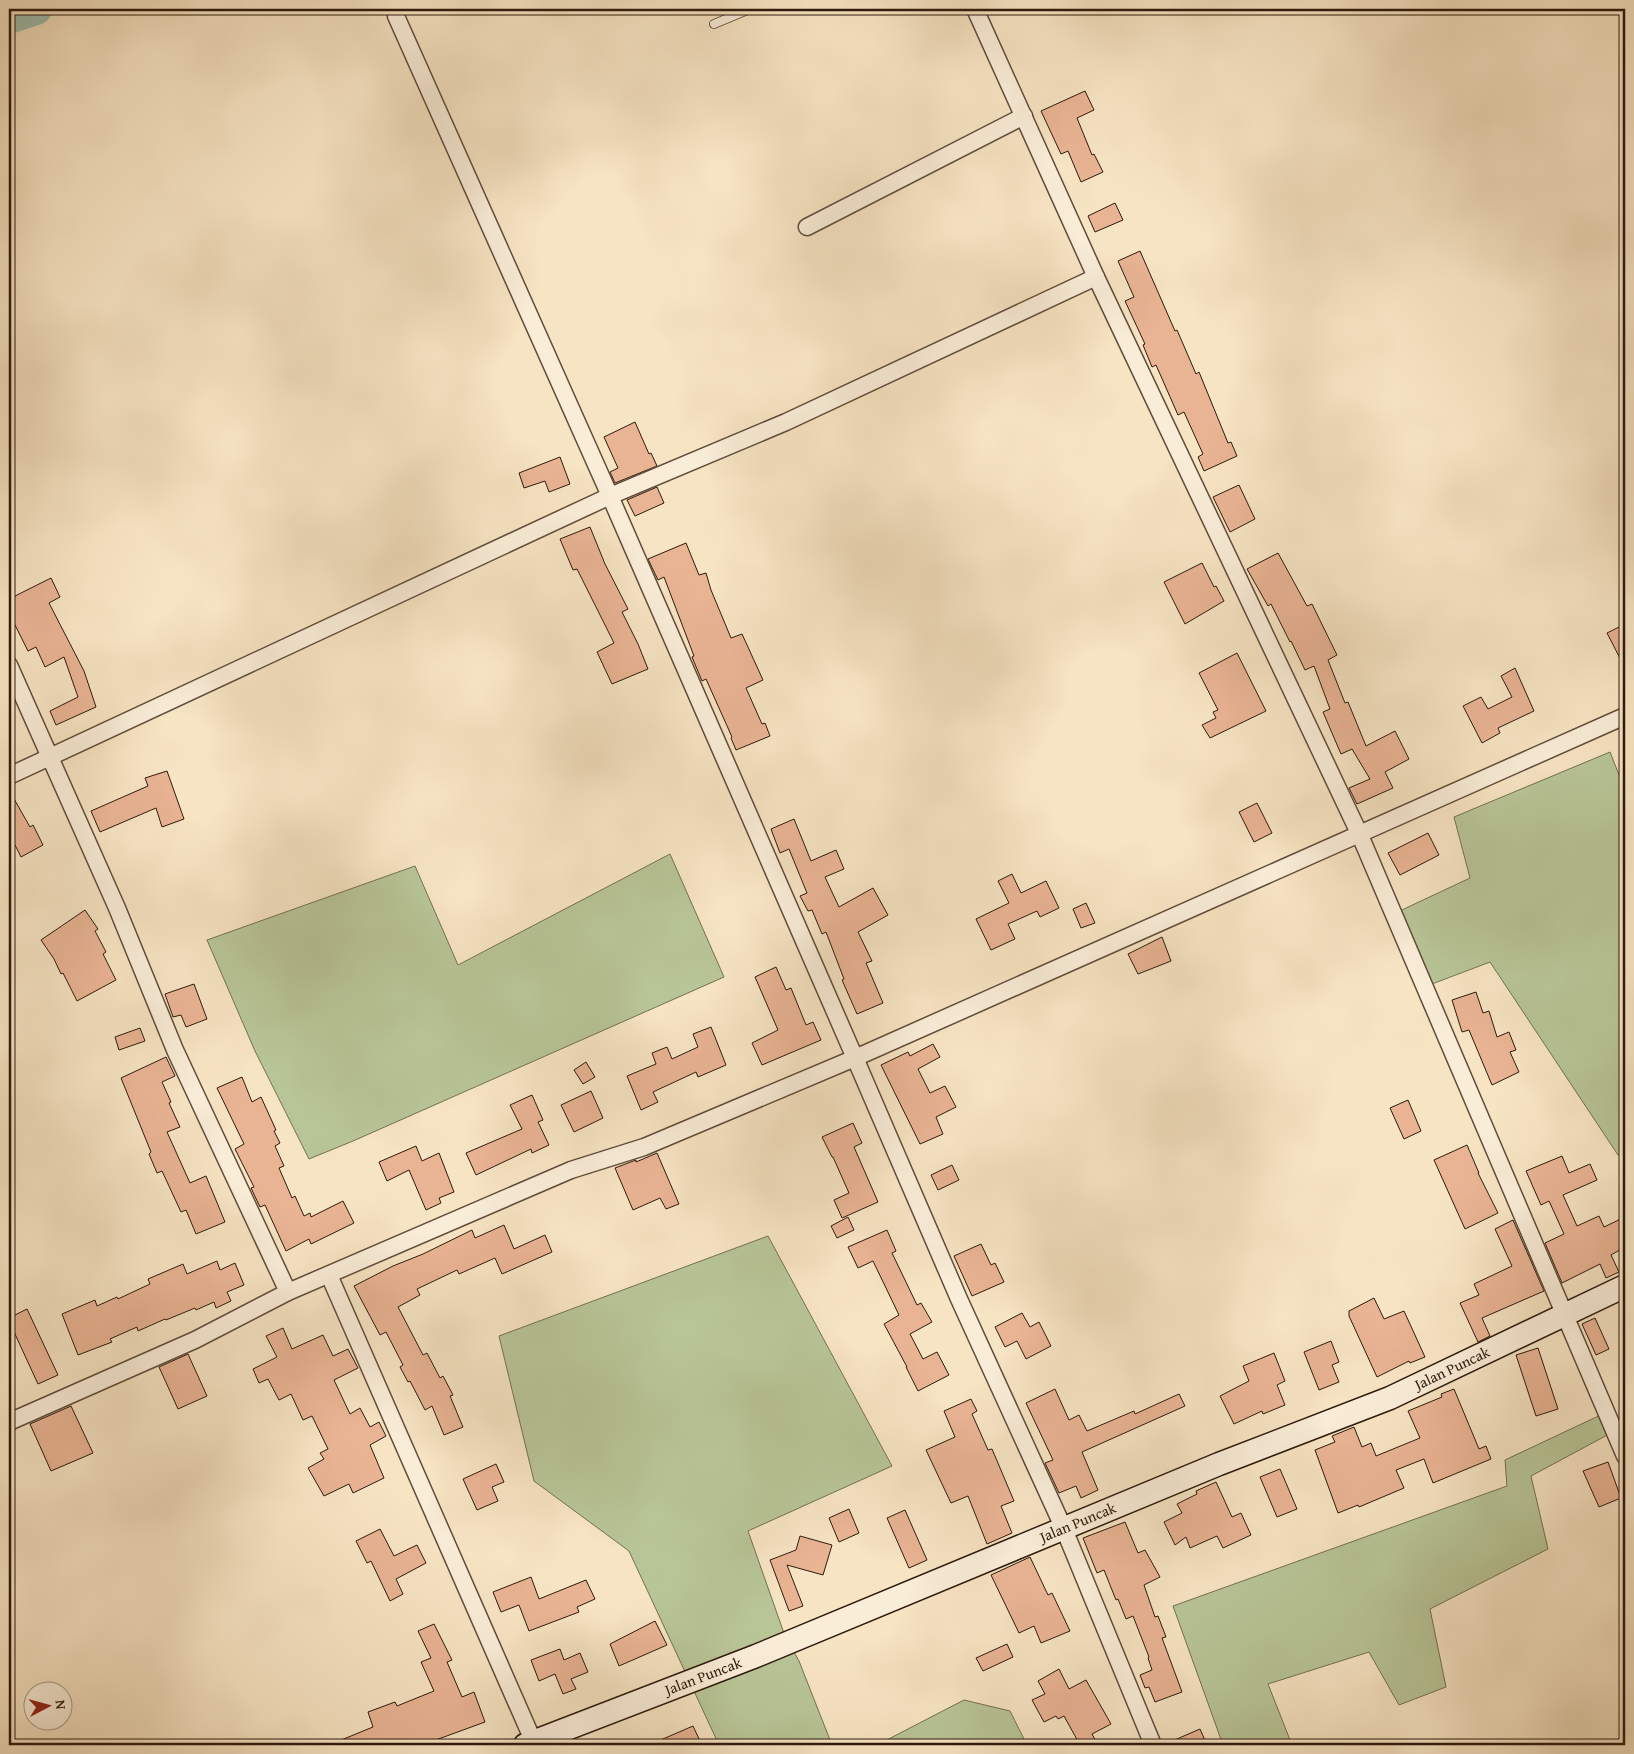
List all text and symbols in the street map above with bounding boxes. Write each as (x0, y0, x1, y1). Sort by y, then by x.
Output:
street label: Jalan Puncak (1409, 1341, 1493, 1396)
street label: Jalan Puncak (1034, 1497, 1119, 1548)
street label: Jalan Puncak (660, 1651, 745, 1701)
north arrow (22, 1682, 72, 1732)
text: N (50, 1699, 71, 1711)

